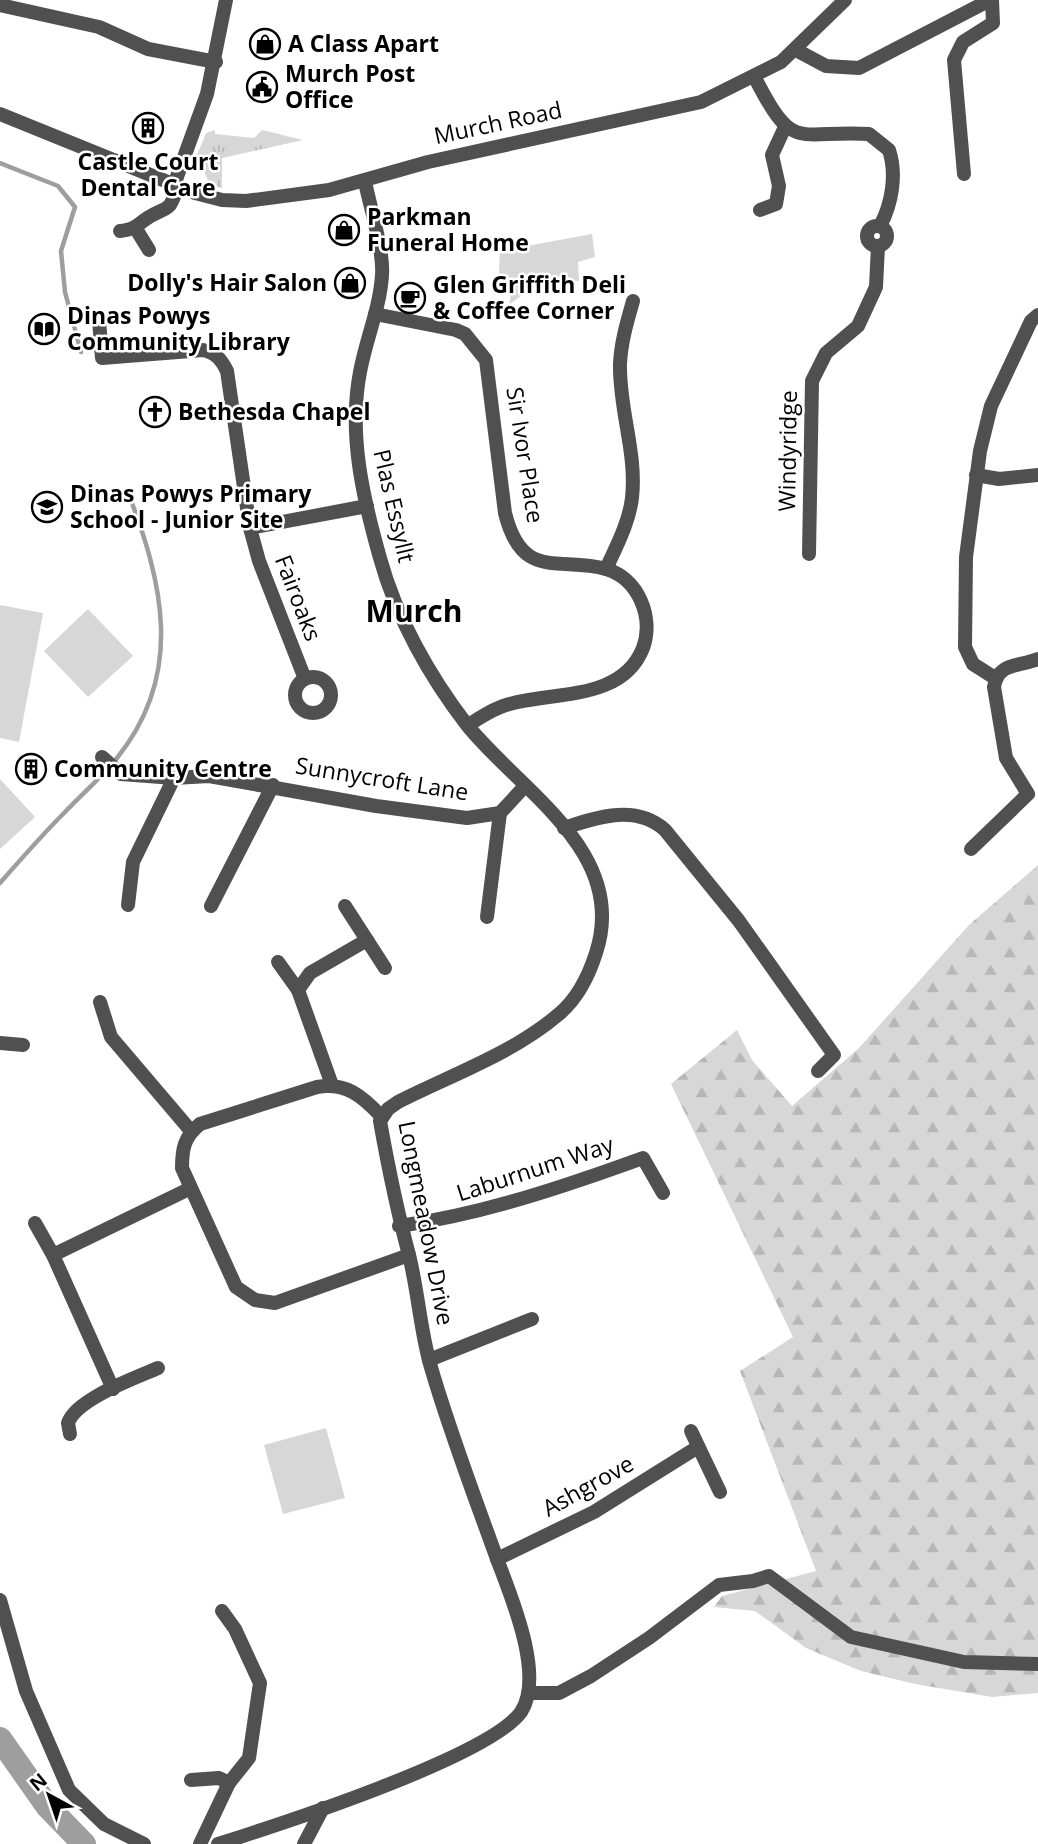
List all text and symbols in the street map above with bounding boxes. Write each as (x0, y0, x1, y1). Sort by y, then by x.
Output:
shop icon: A Class Apart (248, 27, 282, 61)
place label: A Class Apart (288, 27, 439, 59)
place label: Murch Post Office (285, 57, 415, 115)
public building icon: Murch Post Office (245, 70, 279, 104)
street label: Murch Road (431, 93, 565, 151)
building icon: Castle Court Dental Care (131, 111, 165, 145)
place label: Castle Court Dental Care (78, 145, 219, 203)
place label: Parkman Funeral Home (367, 200, 529, 258)
shop icon: Parkman Funeral Home (327, 213, 361, 247)
place label: Dolly's Hair Salon (127, 266, 327, 298)
shop icon: Dolly's Hair Salon (333, 266, 367, 300)
place label: Glen Griffith Deli & Coffee Corner (433, 268, 626, 326)
cafe icon: Glen Griffith Deli & Coffee Corner (393, 281, 427, 315)
place label: Dinas Powys Community Library (67, 299, 291, 357)
library icon: Dinas Powys Community Library (27, 312, 61, 346)
street label: Sir Ivor Place (499, 385, 553, 525)
street label: Windyridge (770, 390, 804, 512)
church icon: Bethesda Chapel (138, 395, 172, 429)
place label: Bethesda Chapel (178, 395, 370, 427)
street label: Plas Essyllt (366, 446, 424, 566)
place label: Dinas Powys Primary School - Junior Site (70, 477, 312, 535)
school or university icon: Dinas Powys Primary School - Junior Site (30, 490, 64, 524)
street label: Fairoaks (268, 550, 330, 645)
district label: Murch (366, 590, 462, 631)
street label: Sunnycroft Lane (294, 749, 471, 807)
building icon: Community Centre (14, 752, 48, 786)
place label: Community Centre (54, 752, 272, 784)
street label: Longmeadow Drive (391, 1118, 462, 1328)
street label: Laburnum Way (452, 1127, 618, 1209)
street label: Ashgrove (536, 1447, 639, 1523)
north arrow (14, 1760, 84, 1830)
text: N (24, 1767, 52, 1797)

